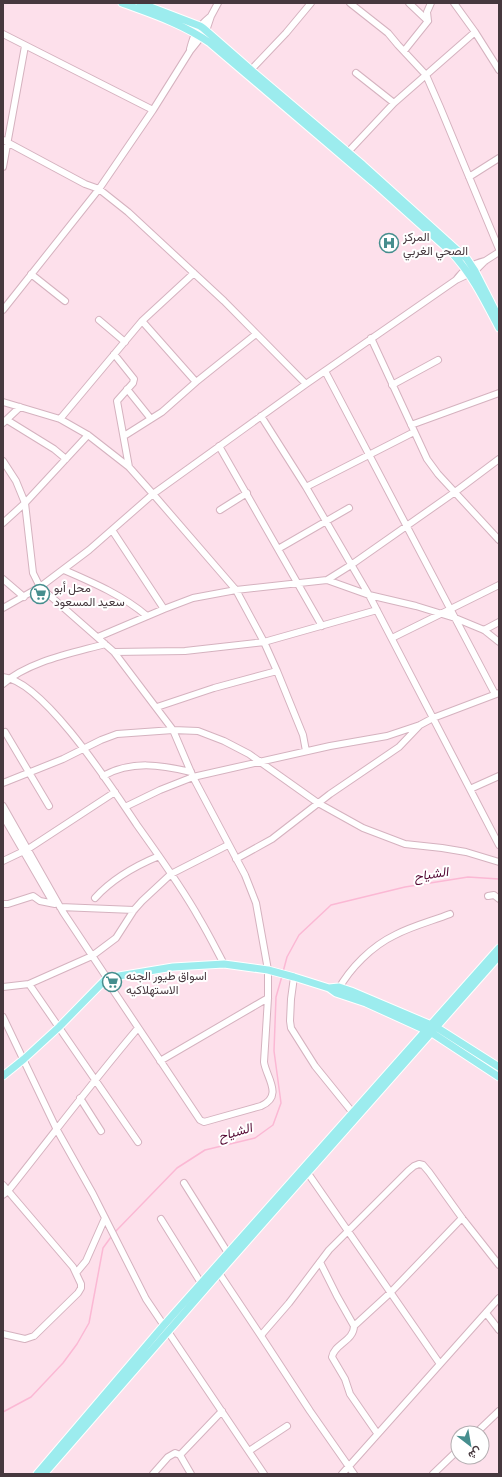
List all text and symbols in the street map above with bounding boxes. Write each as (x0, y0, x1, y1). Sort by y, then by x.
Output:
place label: المركز الصحي الغربي (402, 229, 468, 261)
hospital icon: المركز الصحي الغربي (378, 232, 400, 254)
place label: محل أبو سعيد المسعود (54, 580, 125, 610)
supermarket icon: محل أبو سعيد المسعود (29, 583, 51, 605)
water label: الشياح (413, 863, 452, 886)
place label: اسواق طيور الجنه الاستهلاكيه (126, 968, 207, 998)
supermarket icon: اسواق طيور الجنه الاستهلاكيه (101, 971, 123, 993)
water label: الشياح (216, 1118, 256, 1146)
north arrow (450, 1425, 490, 1465)
text: ش (466, 1444, 484, 1463)

